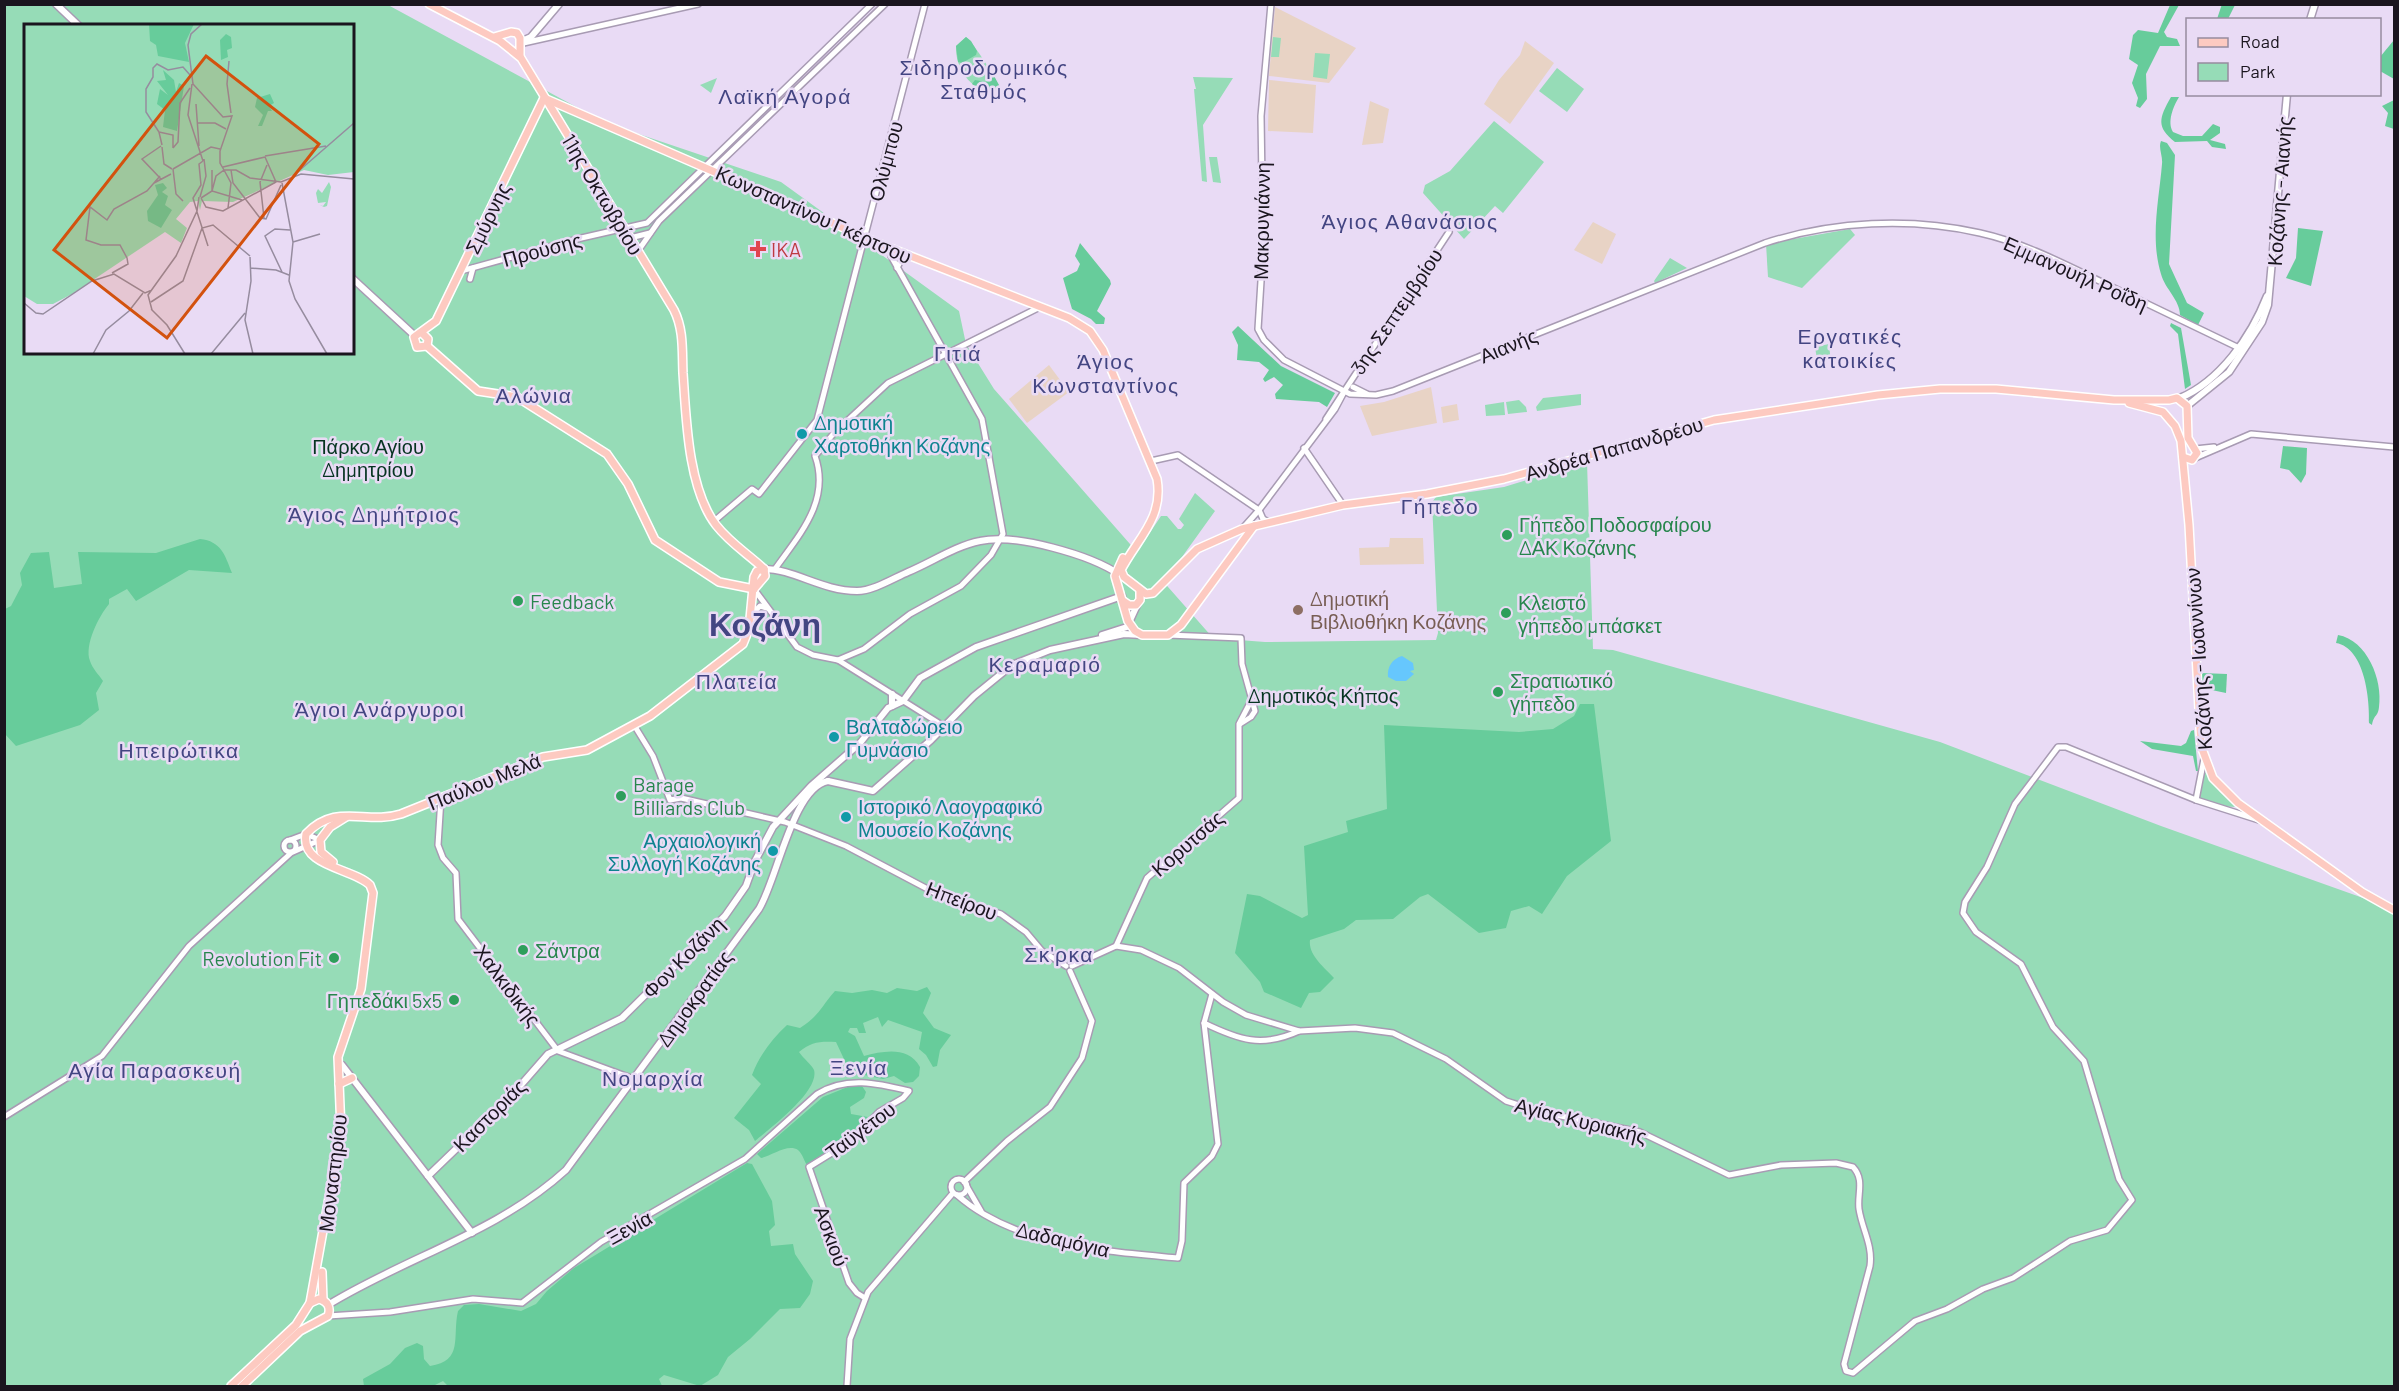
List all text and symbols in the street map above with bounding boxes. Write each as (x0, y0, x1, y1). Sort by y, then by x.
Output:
legend (2186, 18, 2381, 96)
inset map (24, 24, 354, 354)
text: Road (2240, 30, 2280, 52)
district label: Σιδηροδρομικός Σταθμός (899, 54, 1069, 103)
text: Park (2240, 60, 2275, 82)
district label: Λαϊκή Αγορά (718, 83, 852, 108)
street label: Κοζάνης - Αιανής (2262, 115, 2296, 267)
street label: Ολύμπου (863, 118, 907, 204)
street label: 11ης Οκτωβρίου (557, 129, 649, 259)
street label: Κωνσταντίνου Γκέρτσου (712, 160, 916, 268)
street label: Μακρυγιάννη (1248, 162, 1274, 280)
street label: Σμύρνης (459, 178, 515, 258)
district label: Άγιος Αθανάσιος (1321, 208, 1499, 233)
street label: Προύσης (500, 227, 585, 271)
street label: Εμμανουήλ Ροΐδη (2000, 230, 2152, 316)
place label: IKA (771, 237, 801, 261)
marker: IKA (749, 240, 767, 258)
street label: 3ης Σεπτεμβρίου (1345, 244, 1447, 378)
street label: Αιανής (1476, 322, 1541, 367)
district label: Εργατικές κατοικίες (1797, 323, 1903, 372)
district label: Γιτιά (934, 340, 982, 365)
district label: Άγιος Κωνσταντίνος (1032, 348, 1180, 397)
district label: Αλώνια (496, 382, 572, 407)
place label: Δημοτική Χαρτοθήκη Κοζάνης (814, 410, 990, 457)
street label: Ανδρέα Παπανδρέου (1522, 411, 1706, 485)
marker: Δημοτική Χαρτοθήκη Κοζάνης (795, 427, 809, 441)
park label: Πάρκο Αγίου Δημητρίου (312, 434, 424, 481)
district label: Γήπεδο (1401, 493, 1479, 518)
district label: Άγιος Δημήτριος (288, 501, 460, 526)
place label: Γήπεδο Ποδοσφαίρου ΔΑΚ Κοζάνης (1519, 512, 1712, 559)
marker: Γήπεδο Ποδοσφαίρου ΔΑΚ Κοζάνης (1500, 528, 1514, 542)
street label: Κοζάνης - Ιωαννίνων (2180, 567, 2216, 751)
place label: Δημοτική Βιβλιοθήκη Κοζάνης (1310, 586, 1487, 633)
place label: Feedback (530, 589, 614, 613)
place label: Κλειστό γήπεδο μπάσκετ (1518, 590, 1662, 637)
marker: Feedback (511, 594, 525, 608)
marker: Δημοτική Βιβλιοθήκη Κοζάνης (1291, 603, 1305, 617)
district label: Κοζάνη (709, 604, 821, 643)
marker: Κλειστό γήπεδο μπάσκετ (1499, 606, 1513, 620)
district label: Κεραμαριό (989, 651, 1101, 676)
district label: Πλατεία (696, 668, 778, 693)
place label: Στρατιωτικό γήπεδο (1510, 668, 1613, 715)
park label: Δημοτικός Κήπος (1248, 683, 1399, 707)
marker: Στρατιωτικό γήπεδο (1491, 685, 1505, 699)
district label: Άγιοι Ανάργυροι (295, 696, 465, 721)
place label: Βαλταδώρειο Γυμνάσιο (846, 714, 963, 761)
marker: Βαλταδώρειο Γυμνάσιο (827, 730, 841, 744)
district label: Ηπειρώτικα (118, 737, 240, 762)
street label: Παύλου Μελά (424, 747, 544, 815)
place label: Barage Billiards Club (633, 772, 745, 819)
marker: Barage Billiards Club (614, 789, 628, 803)
place label: Ιστορικό Λαογραφικό Μουσείο Κοζάνης (858, 794, 1043, 841)
street label: Κορυτσάς (1146, 805, 1228, 881)
marker: Ιστορικό Λαογραφικό Μουσείο Κοζάνης (839, 810, 853, 824)
place label: Αρχαιολογική Συλλογή Κοζάνης (608, 828, 761, 875)
marker: Αρχαιολογική Συλλογή Κοζάνης (766, 844, 780, 858)
street label: Ηπείρου (923, 876, 1001, 924)
street label: Φον Κοζάνη (637, 911, 729, 1003)
place label: Σάντρα (535, 938, 600, 962)
street label: Χαλκιδικής (470, 940, 547, 1031)
district label: Σκ'ρκα (1024, 941, 1094, 966)
marker: Σάντρα (516, 943, 530, 957)
street label: Δημοκρατίας (651, 945, 737, 1051)
place label: Revolution Fit (202, 946, 322, 970)
marker: Revolution Fit (327, 951, 341, 965)
place label: Γηπεδάκι 5x5 (327, 988, 442, 1012)
marker: Γηπεδάκι 5x5 (447, 993, 461, 1007)
district label: Ξενία (830, 1054, 888, 1079)
district label: Αγία Παρασκευή (68, 1057, 242, 1082)
district label: Νομαρχία (602, 1065, 704, 1090)
street label: Καστοριάς (448, 1073, 531, 1156)
street label: Αγίας Κυριακής (1513, 1092, 1650, 1148)
street label: Ταϋγέτου (820, 1096, 900, 1164)
street label: Μοναστηρίου (313, 1113, 351, 1233)
street label: Ασκιού (810, 1203, 854, 1269)
street label: Ξενία (602, 1205, 656, 1249)
street label: Δαδαμόγια (1014, 1217, 1112, 1261)

